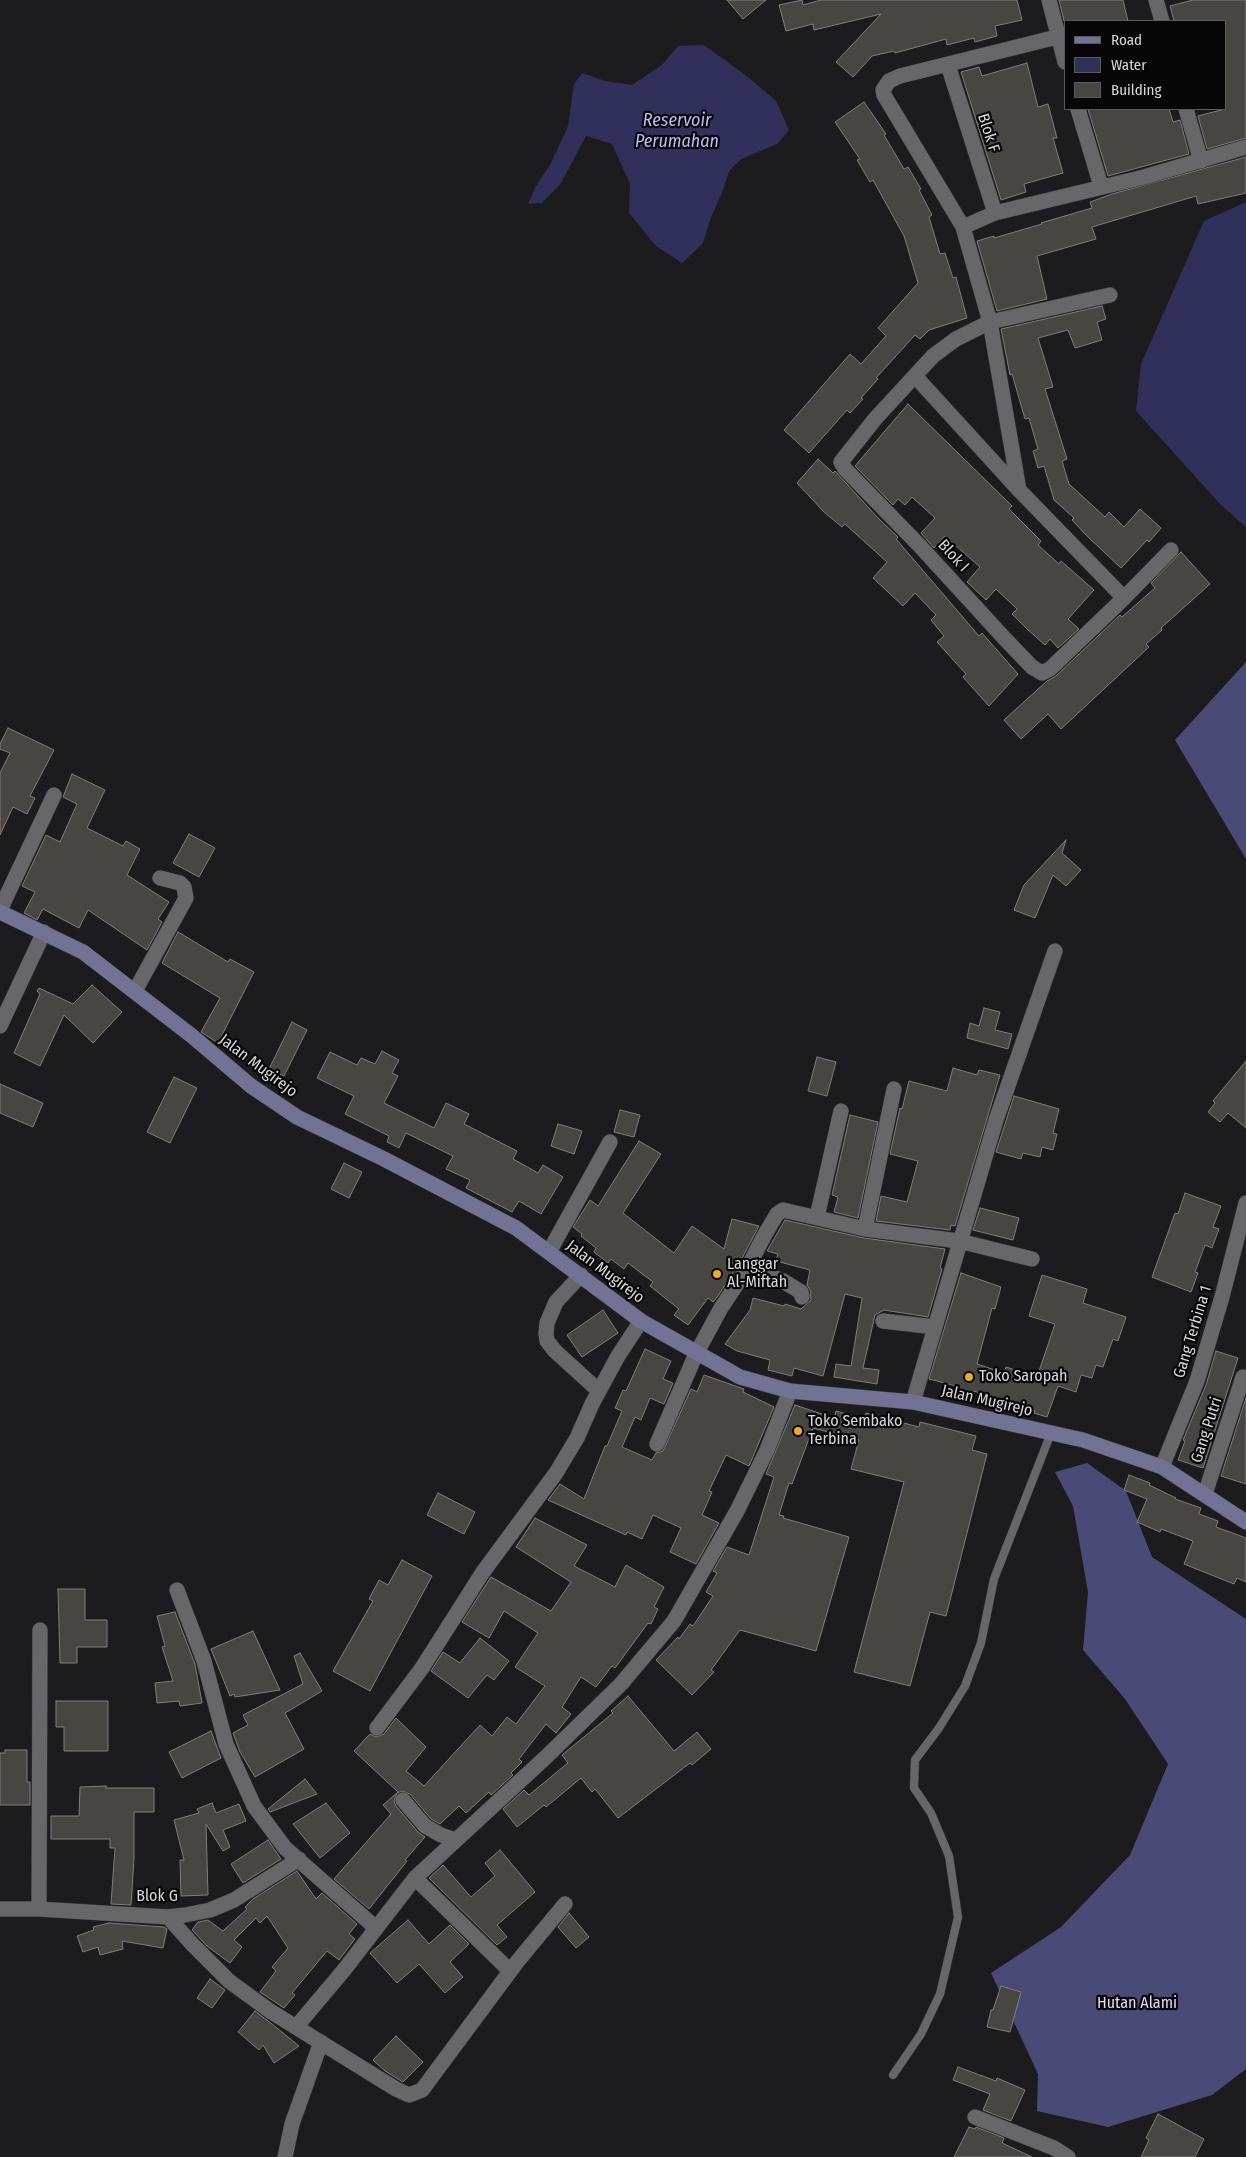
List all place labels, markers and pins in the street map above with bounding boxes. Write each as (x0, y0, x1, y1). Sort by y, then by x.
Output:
place label: Langgar Al-Miftah (727, 1255, 787, 1293)
marker: Langgar Al-Miftah (711, 1268, 723, 1280)
place label: Toko Saropah (979, 1367, 1067, 1387)
marker: Toko Saropah (963, 1371, 975, 1383)
place label: Toko Sembako Terbina (808, 1412, 903, 1450)
marker: Toko Sembako Terbina (792, 1425, 804, 1437)

